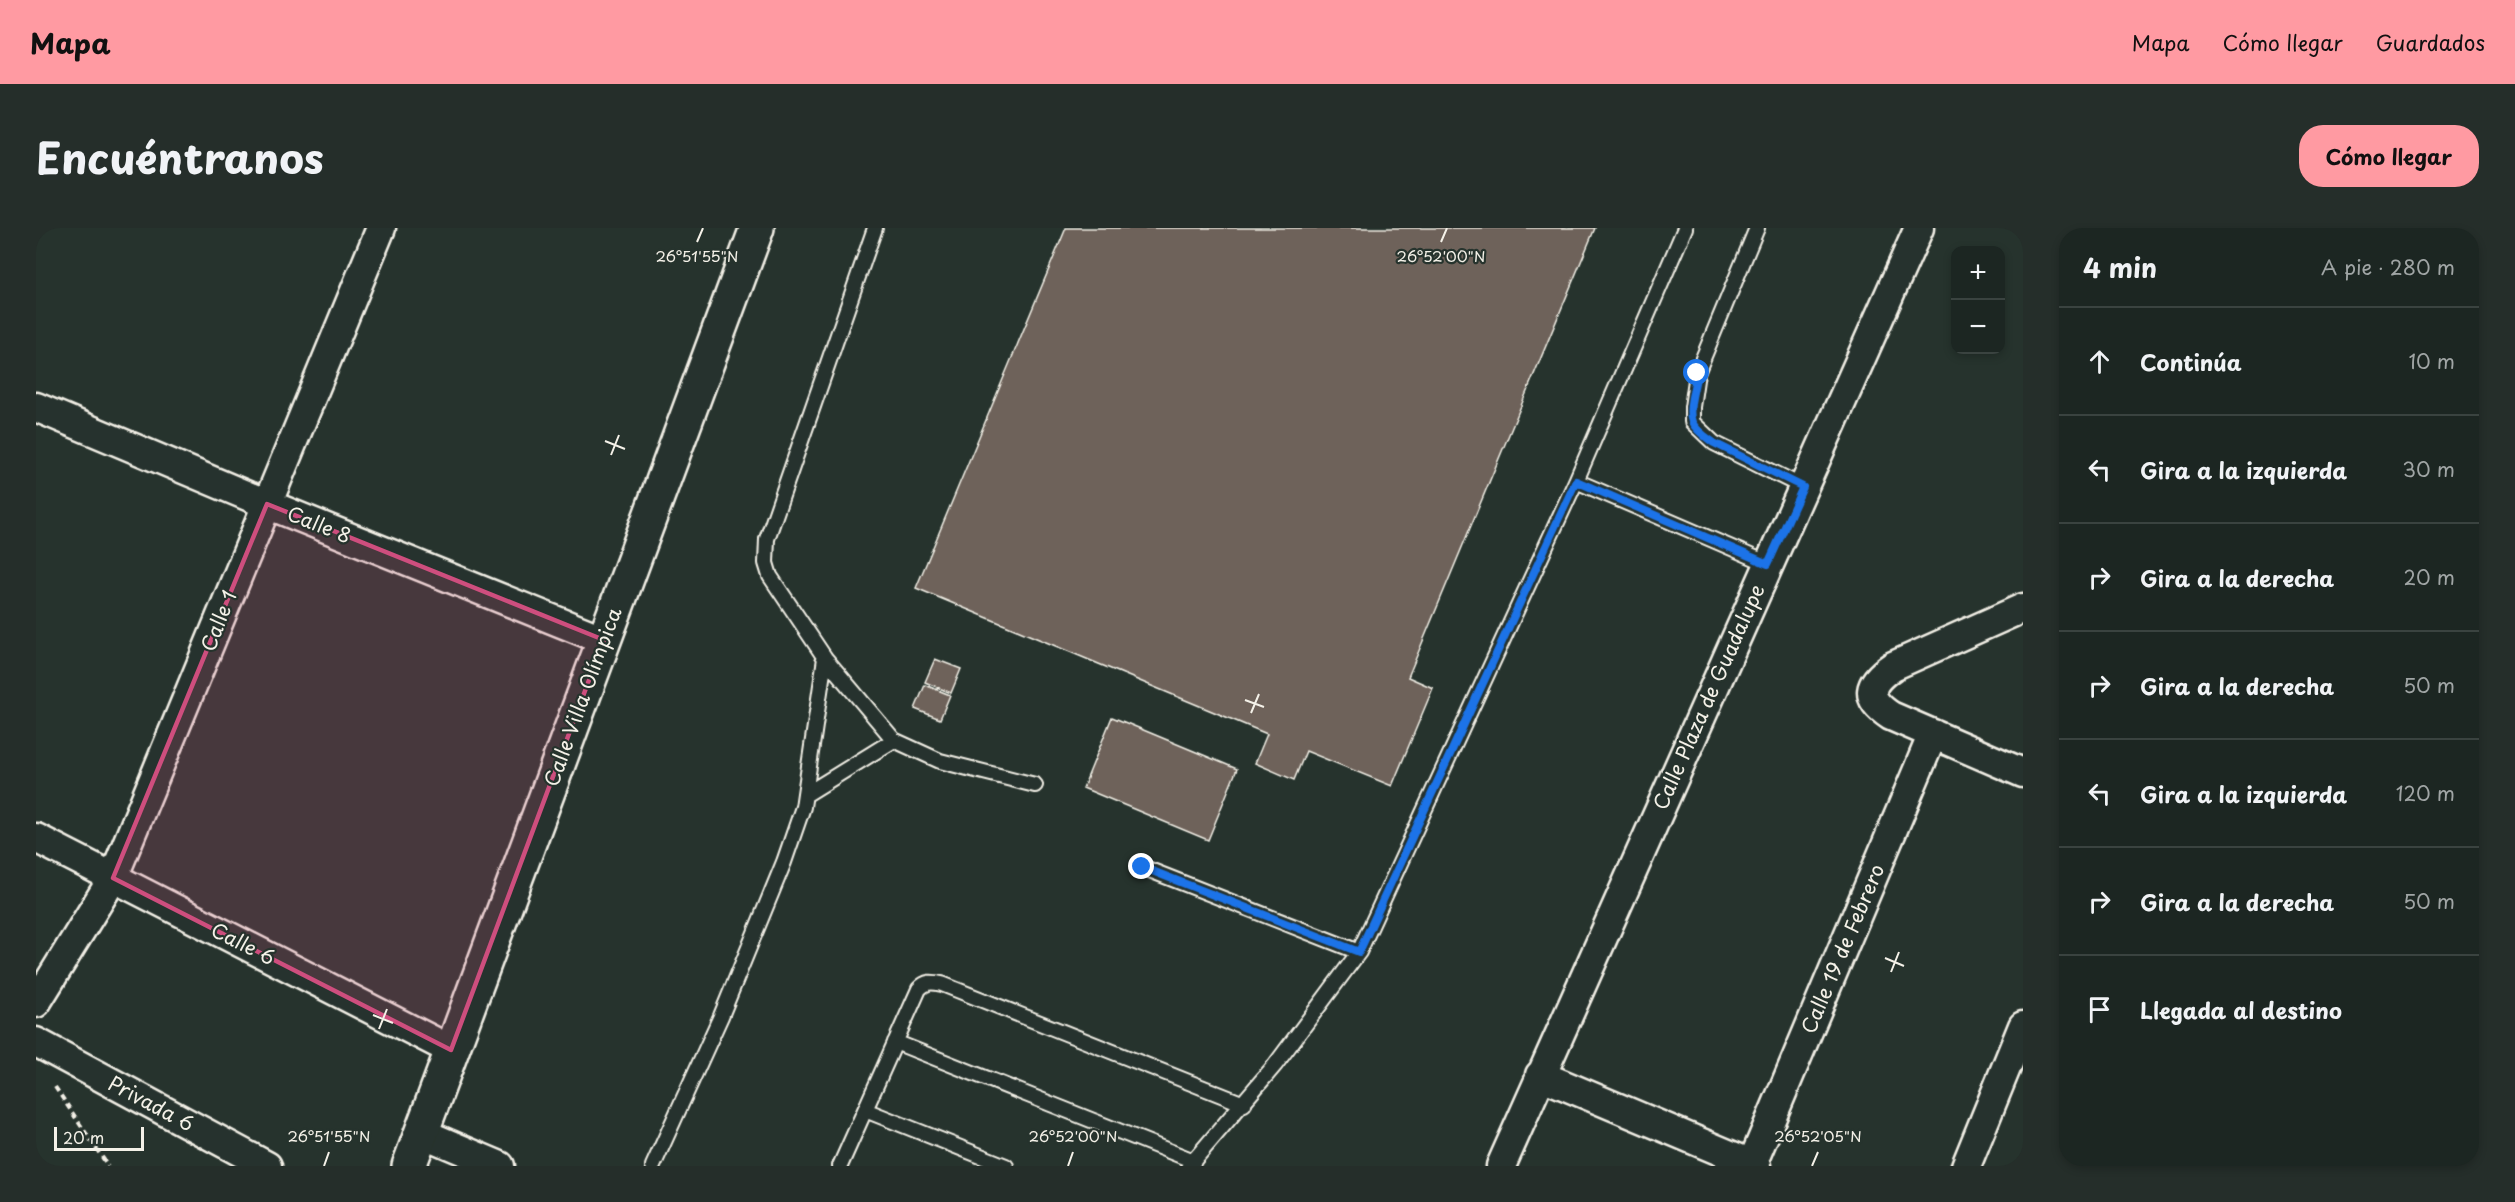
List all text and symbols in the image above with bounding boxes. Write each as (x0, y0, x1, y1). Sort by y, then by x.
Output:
text: Mapa (30, 21, 111, 64)
text: Mapa (2132, 26, 2190, 58)
text: Cómo llegar (2223, 26, 2343, 58)
text: Guardados (2376, 26, 2485, 58)
text: Encuéntranos (36, 125, 324, 188)
button: Cómo llegar (2299, 125, 2479, 187)
text: 26°51'55"N (656, 244, 738, 267)
text: 26°52'00"N (1397, 244, 1485, 267)
map controls (1951, 246, 2005, 354)
button: + (1951, 246, 2005, 300)
text: 4 min (2083, 248, 2157, 287)
text: A pie · 280 m (2321, 252, 2455, 282)
button: − (1951, 300, 2005, 354)
icon: ahead (2083, 345, 2116, 378)
text: Continúa (2140, 345, 2242, 378)
text: 10 m (2408, 346, 2455, 376)
route start (1683, 359, 1709, 385)
icon: left (2083, 453, 2116, 486)
text: Gira a la izquierda (2140, 453, 2347, 486)
text: 30 m (2402, 454, 2455, 484)
street label: Calle 8 (283, 498, 356, 551)
icon: right (2083, 561, 2116, 594)
text: Gira a la derecha (2140, 561, 2334, 594)
text: 20 m (2403, 562, 2455, 592)
street label: Calle Plaza de Guadalupe (1645, 579, 1771, 814)
street label: Calle 1 (192, 586, 244, 656)
street label: Calle Villa Olímpica (536, 603, 628, 790)
icon: right (2083, 669, 2116, 702)
text: Gira a la derecha (2140, 669, 2334, 702)
text: 50 m (2403, 670, 2455, 700)
icon: left (2083, 777, 2116, 810)
text: Gira a la izquierda (2140, 777, 2347, 810)
text: 120 m (2396, 778, 2455, 808)
route end (1128, 853, 1154, 879)
street label: Calle 19 de Febrero (1793, 859, 1891, 1038)
icon: right (2083, 885, 2116, 918)
text: Gira a la derecha (2140, 885, 2334, 918)
text: 50 m (2403, 886, 2455, 916)
street label: Calle 6 (206, 914, 281, 972)
icon: arrive (2083, 993, 2116, 1026)
text: Llegada al destino (2140, 993, 2342, 1026)
street label: Privada 6 (103, 1068, 200, 1138)
scale bar (54, 1124, 144, 1152)
text: 26°51'55"N (288, 1124, 370, 1147)
text: 26°52'00"N (1029, 1124, 1117, 1147)
text: 26°52'05"N (1774, 1124, 1862, 1147)
text: 20 m (63, 1125, 104, 1149)

